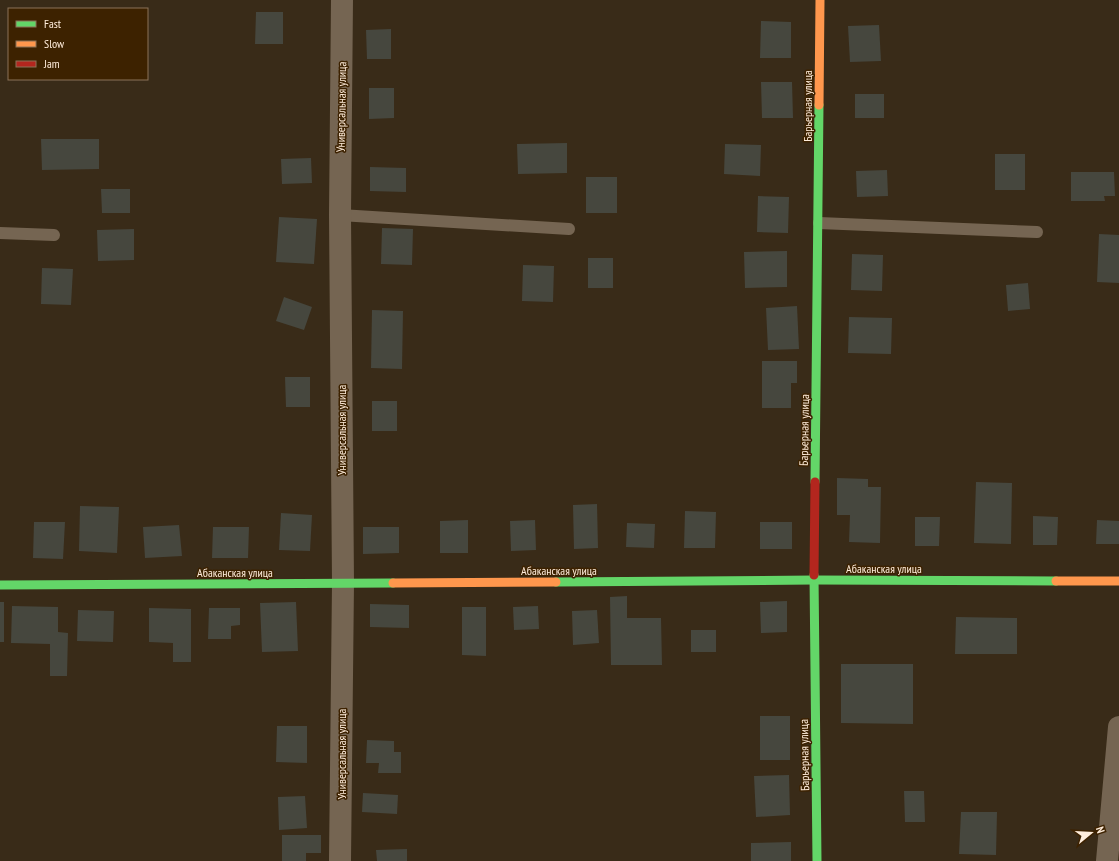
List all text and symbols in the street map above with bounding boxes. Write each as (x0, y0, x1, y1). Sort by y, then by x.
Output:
legend (8, 8, 148, 80)
text: Fast (44, 16, 62, 31)
text: Slow (44, 36, 65, 51)
text: Jam (43, 56, 60, 71)
street label: Универсальная улица (333, 61, 349, 152)
street label: Барьерная улица (800, 70, 815, 142)
street label: Универсальная улица (334, 385, 349, 475)
street label: Барьерная улица (796, 394, 812, 466)
street label: Абаканская улица (846, 561, 922, 576)
street label: Абаканская улица (521, 563, 597, 578)
street label: Абаканская улица (197, 565, 273, 580)
street label: Универсальная улица (334, 709, 349, 799)
street label: Барьерная улица (796, 719, 812, 791)
north arrow (1071, 813, 1111, 853)
text: N (1093, 825, 1108, 835)

